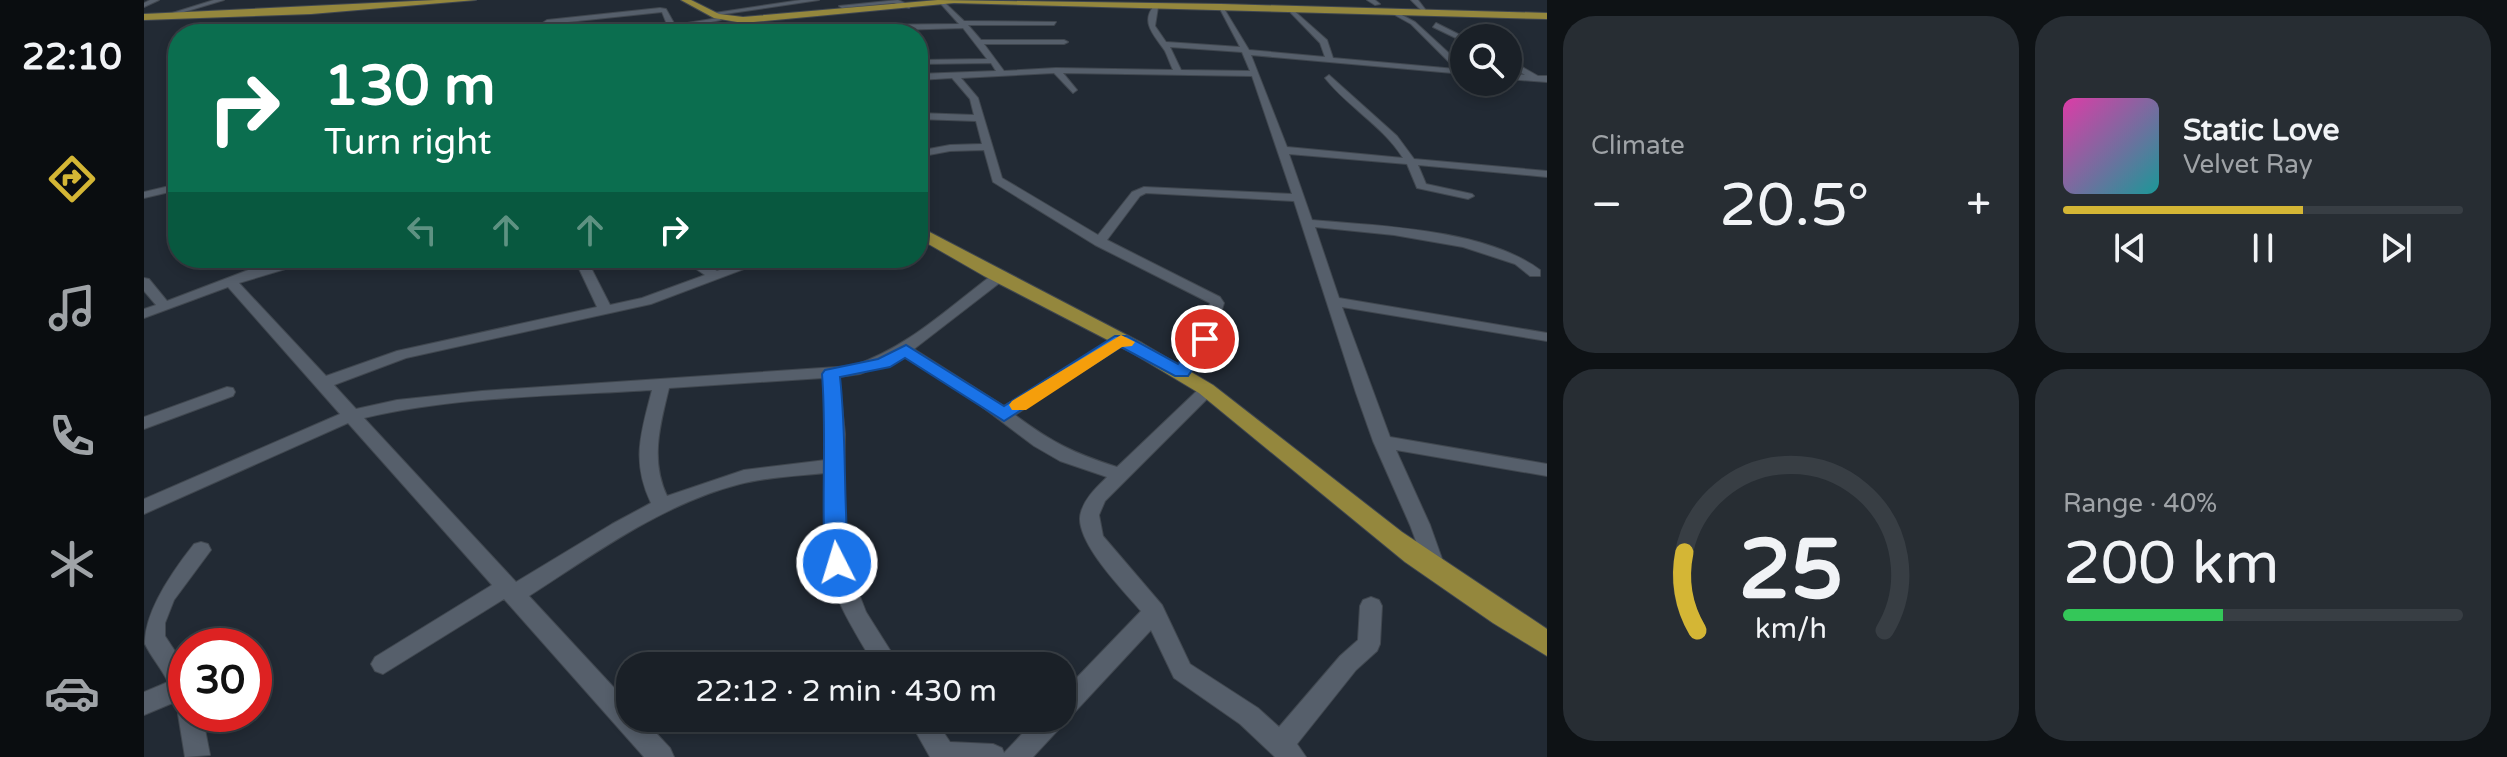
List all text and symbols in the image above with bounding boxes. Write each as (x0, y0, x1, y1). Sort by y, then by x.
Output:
map controls (1450, 24, 1522, 96)
button: search (1450, 24, 1522, 96)
text: 22:10 (22, 36, 122, 79)
text: 130 m (324, 53, 495, 120)
icon: right (192, 56, 296, 160)
text: Static Love (2183, 112, 2339, 149)
text: Turn right (324, 121, 491, 164)
text: Climate (1591, 130, 1685, 161)
text: Velvet Ray (2183, 149, 2313, 180)
icon: directions (44, 151, 100, 207)
text: 20.5° (1719, 170, 1869, 242)
text: − (1591, 179, 1622, 232)
text: + (1966, 179, 1991, 232)
icon: left (400, 208, 444, 252)
icon: ahead (484, 208, 528, 252)
icon: ahead (568, 208, 612, 252)
icon: right (652, 208, 696, 252)
icon: previous (2108, 226, 2152, 270)
icon: pause (2241, 226, 2285, 270)
icon: next (2374, 226, 2418, 270)
icon: music (44, 280, 100, 336)
pin (1171, 305, 1239, 373)
icon: arrive (1183, 317, 1227, 361)
icon: phone (44, 408, 100, 464)
text: Range · 40% (2063, 488, 2217, 519)
text: 25 (1739, 520, 1843, 620)
position arrow (795, 521, 879, 605)
text: 200 km (2063, 528, 2279, 600)
icon: climate (44, 536, 100, 592)
text: km/h (1755, 612, 1827, 646)
speed limit sign: 30 (168, 628, 272, 732)
icon: car (44, 665, 100, 721)
text: 22:12 · 2 min · 430 m (695, 673, 997, 710)

